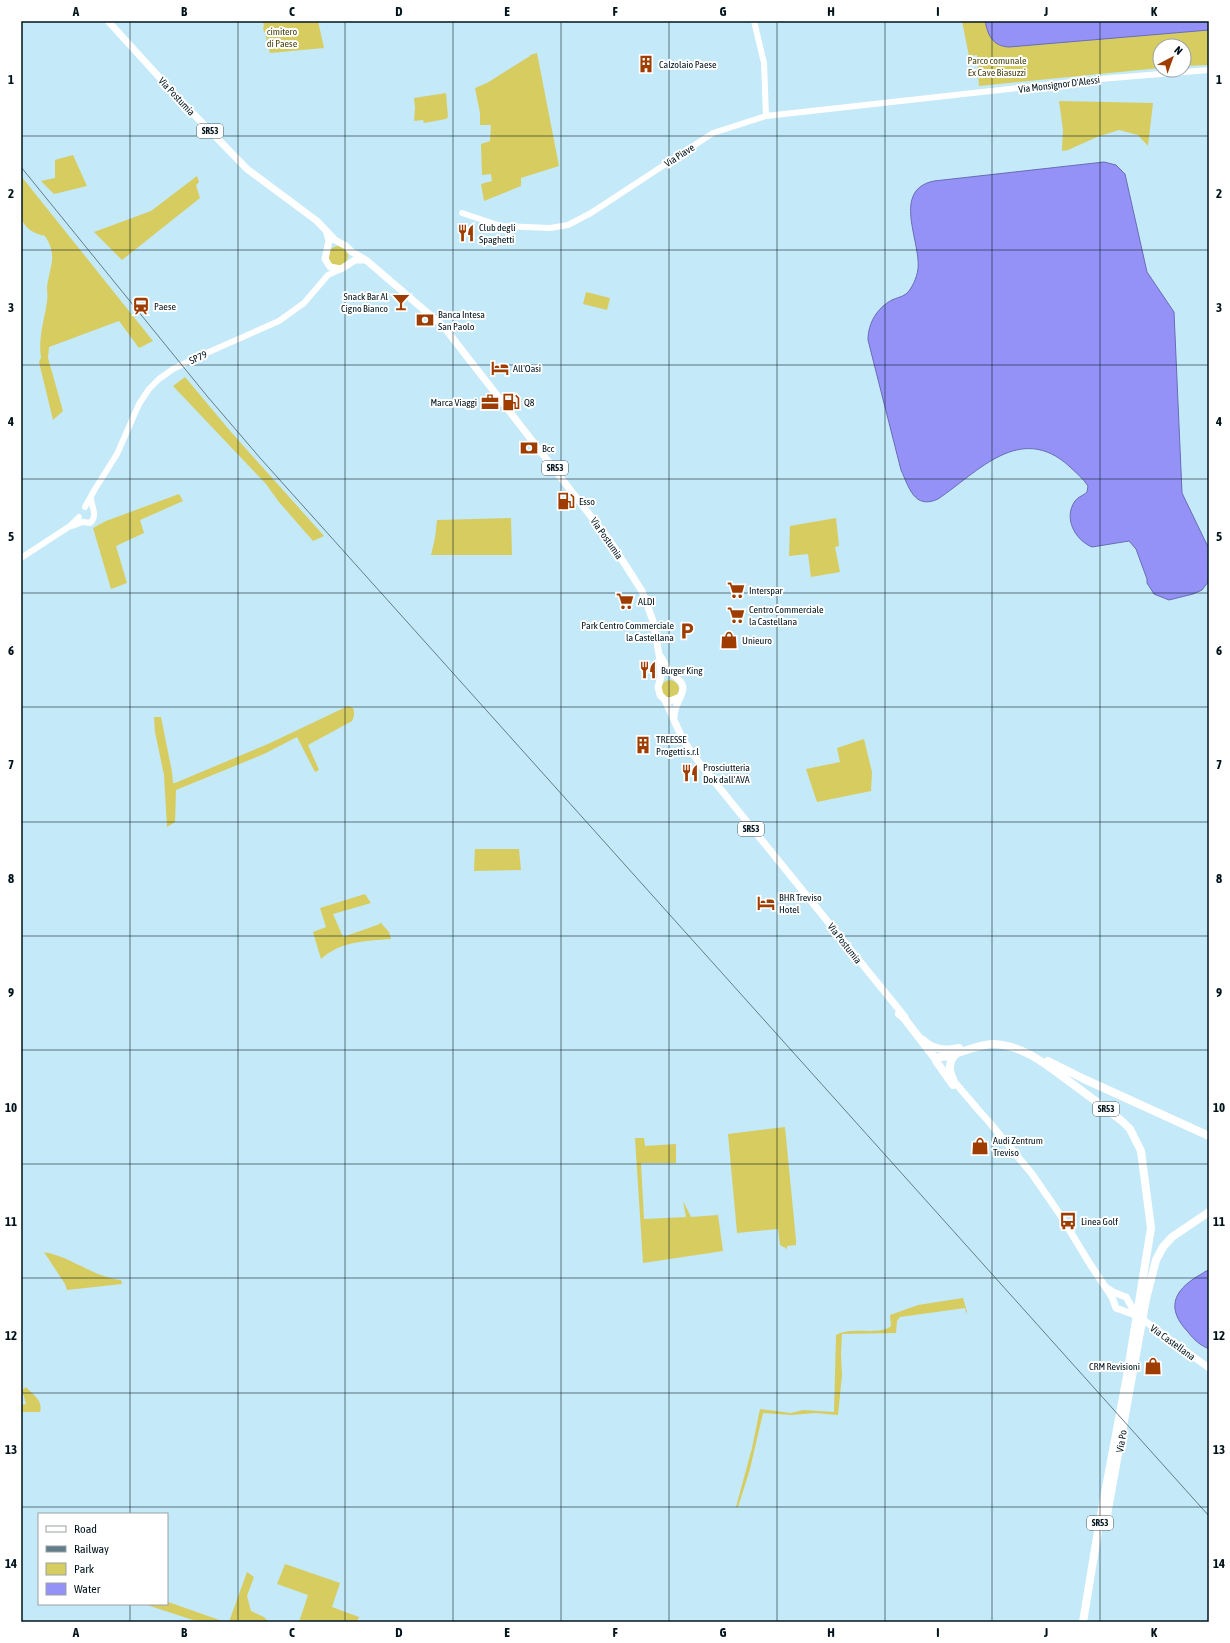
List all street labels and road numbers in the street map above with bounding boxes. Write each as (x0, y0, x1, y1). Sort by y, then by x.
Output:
street label: Via Monsignor D'Alessi (1018, 74, 1100, 95)
street label: Via Postumia (156, 75, 197, 118)
road number: SR53 (197, 124, 223, 138)
street label: Via Piave (662, 141, 697, 169)
street label: SP79 (188, 348, 209, 366)
road number: SR53 (542, 461, 568, 475)
street label: Via Postumia (588, 515, 625, 561)
road number: SR53 (738, 822, 764, 836)
street label: Via Postumia (825, 921, 864, 966)
road number: SR53 (1093, 1102, 1119, 1116)
street label: Via Castellana (1148, 1322, 1198, 1363)
street label: Via Po (1114, 1429, 1129, 1453)
road number: SR53 (1087, 1516, 1113, 1530)

